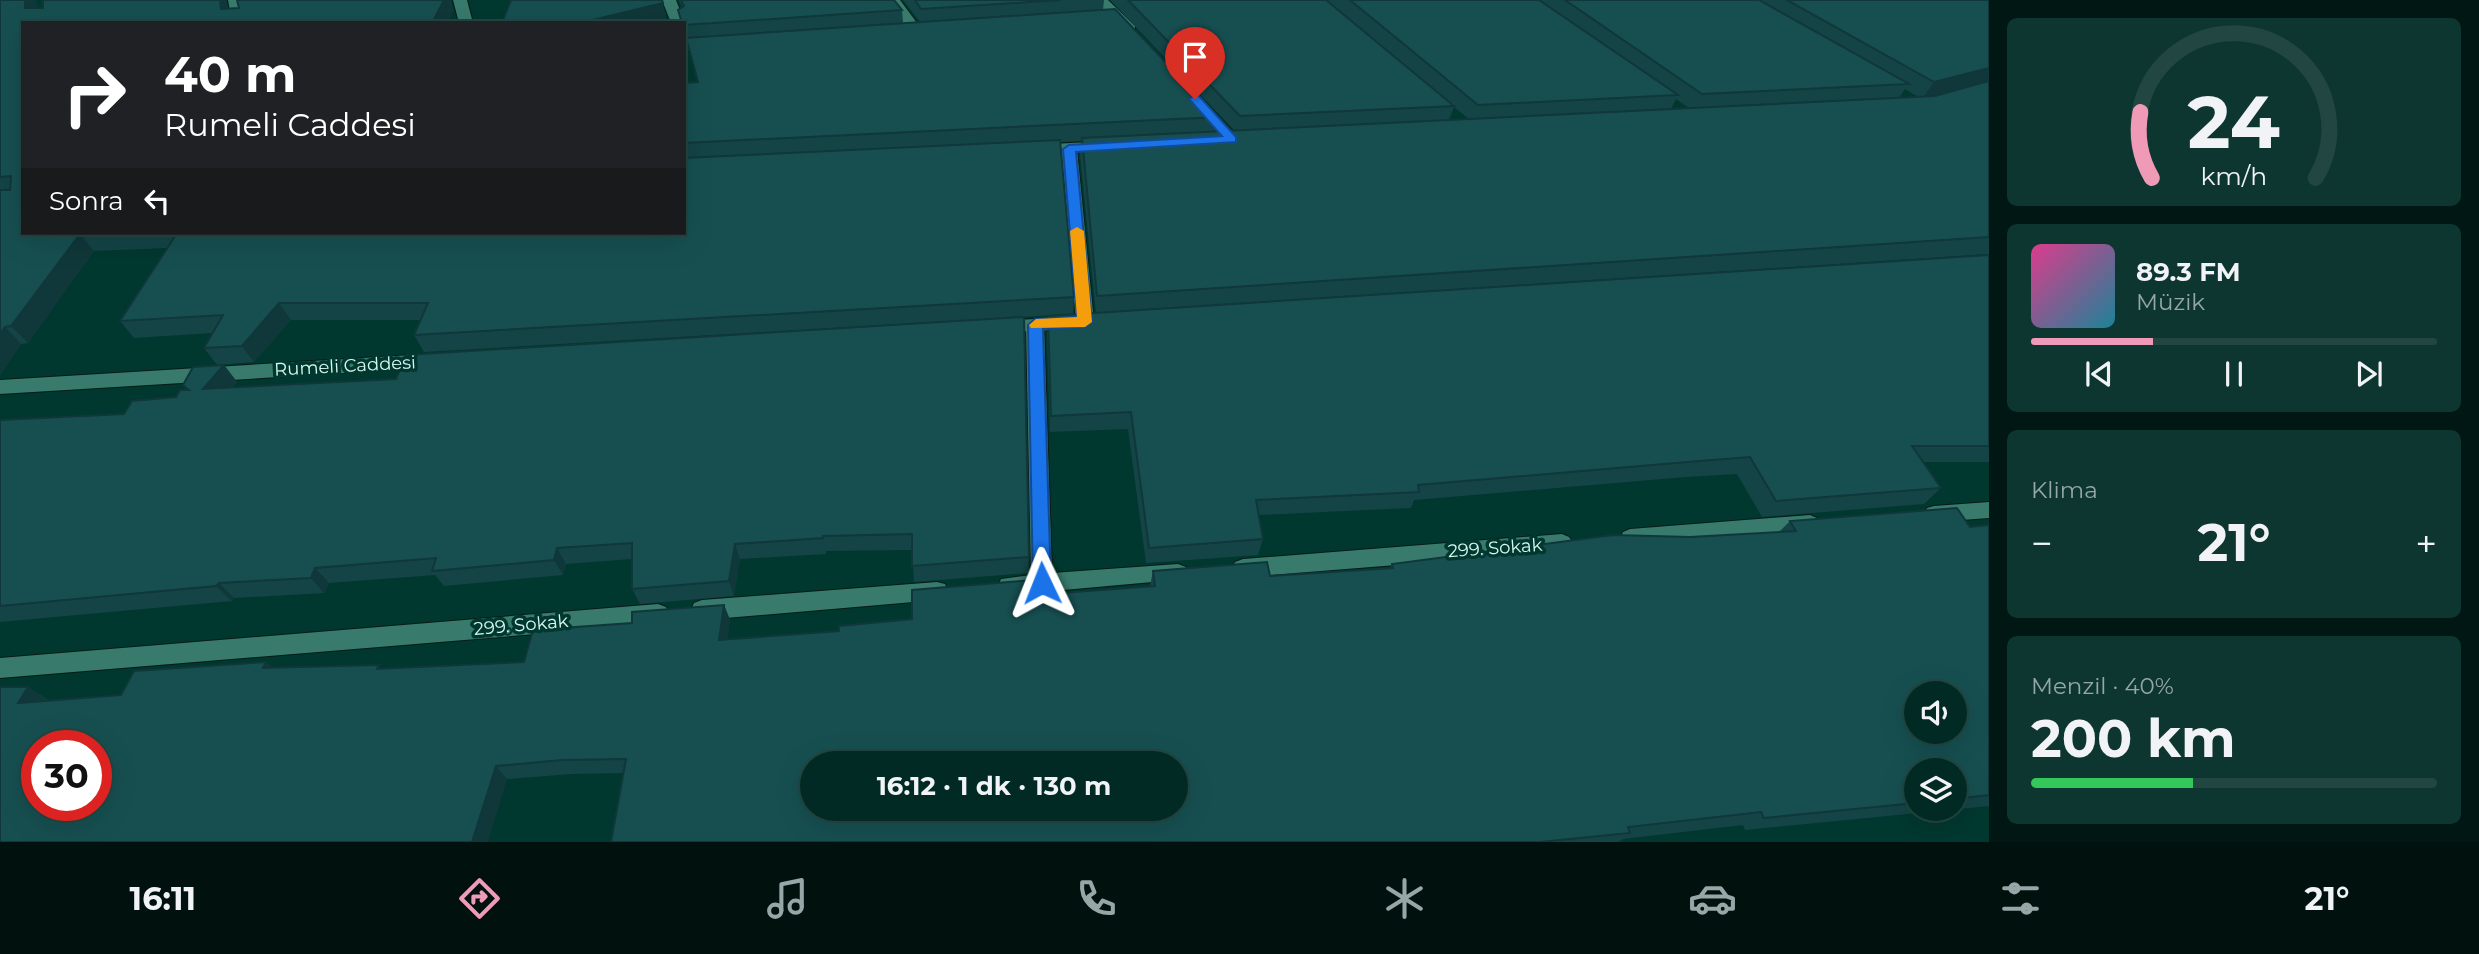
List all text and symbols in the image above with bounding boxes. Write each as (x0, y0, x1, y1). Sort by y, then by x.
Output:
pin (1165, 27, 1225, 99)
icon: arrive (1176, 38, 1214, 76)
text: 40 m (164, 45, 296, 104)
icon: right (49, 49, 140, 140)
text: 24 (2188, 78, 2280, 166)
text: Rumeli Caddesi (164, 105, 416, 144)
text: km/h (2201, 161, 2267, 191)
icon: left (138, 182, 176, 220)
text: Sonra (49, 185, 124, 217)
text: 89.3 FM (2136, 256, 2241, 288)
text: Müzik (2136, 288, 2205, 316)
street label: Rumeli Caddesi (274, 351, 416, 381)
icon: previous (2080, 355, 2118, 393)
icon: pause (2215, 355, 2253, 393)
icon: next (2350, 355, 2388, 393)
text: Klima (2031, 476, 2098, 504)
text: 21° (2198, 511, 2270, 574)
text: − (2031, 520, 2053, 567)
text: + (2415, 520, 2437, 567)
street label: 299. Sokak (1447, 534, 1543, 562)
position arrow (1005, 546, 1079, 620)
street label: 299. Sokak (473, 610, 569, 640)
text: Menzil · 40% (2031, 672, 2174, 700)
map controls (1904, 681, 1967, 821)
button: sound (1904, 681, 1967, 744)
text: 200 km (2031, 707, 2235, 770)
speed limit sign: 30 (21, 730, 112, 821)
button: layers (1904, 758, 1967, 821)
text: 16:12 · 1 dk · 130 m (877, 770, 1111, 802)
icon: directions (455, 874, 504, 923)
icon: music (763, 874, 812, 923)
icon: phone (1072, 874, 1121, 923)
icon: climate (1380, 874, 1429, 923)
icon: car (1688, 874, 1737, 923)
icon: filters (1996, 874, 2045, 923)
text: 16:11 (130, 879, 196, 918)
text: 21° (2305, 879, 2349, 918)

